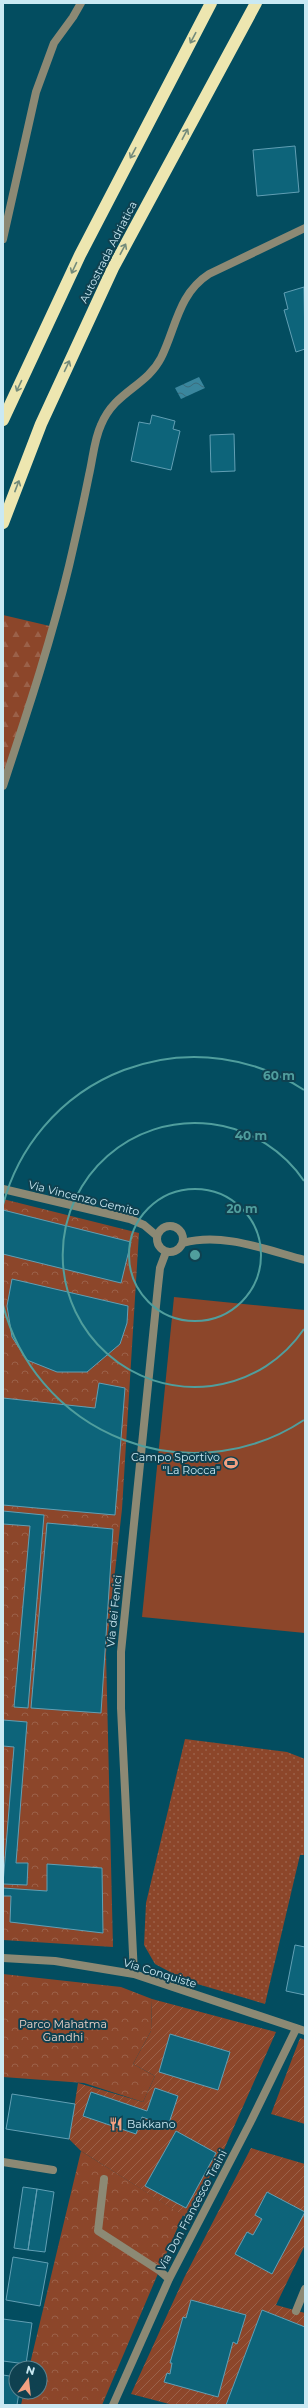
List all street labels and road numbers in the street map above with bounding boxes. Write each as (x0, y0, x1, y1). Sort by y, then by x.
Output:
street label: Autostrada Adriatica (76, 199, 140, 305)
street label: Via Vincenzo Gemito (27, 1177, 141, 1219)
street label: Via dei Fenici (103, 1574, 125, 1648)
street label: Via Conquiste (122, 1955, 199, 1991)
street label: Via Don Francesco Traini (154, 2147, 230, 2273)

